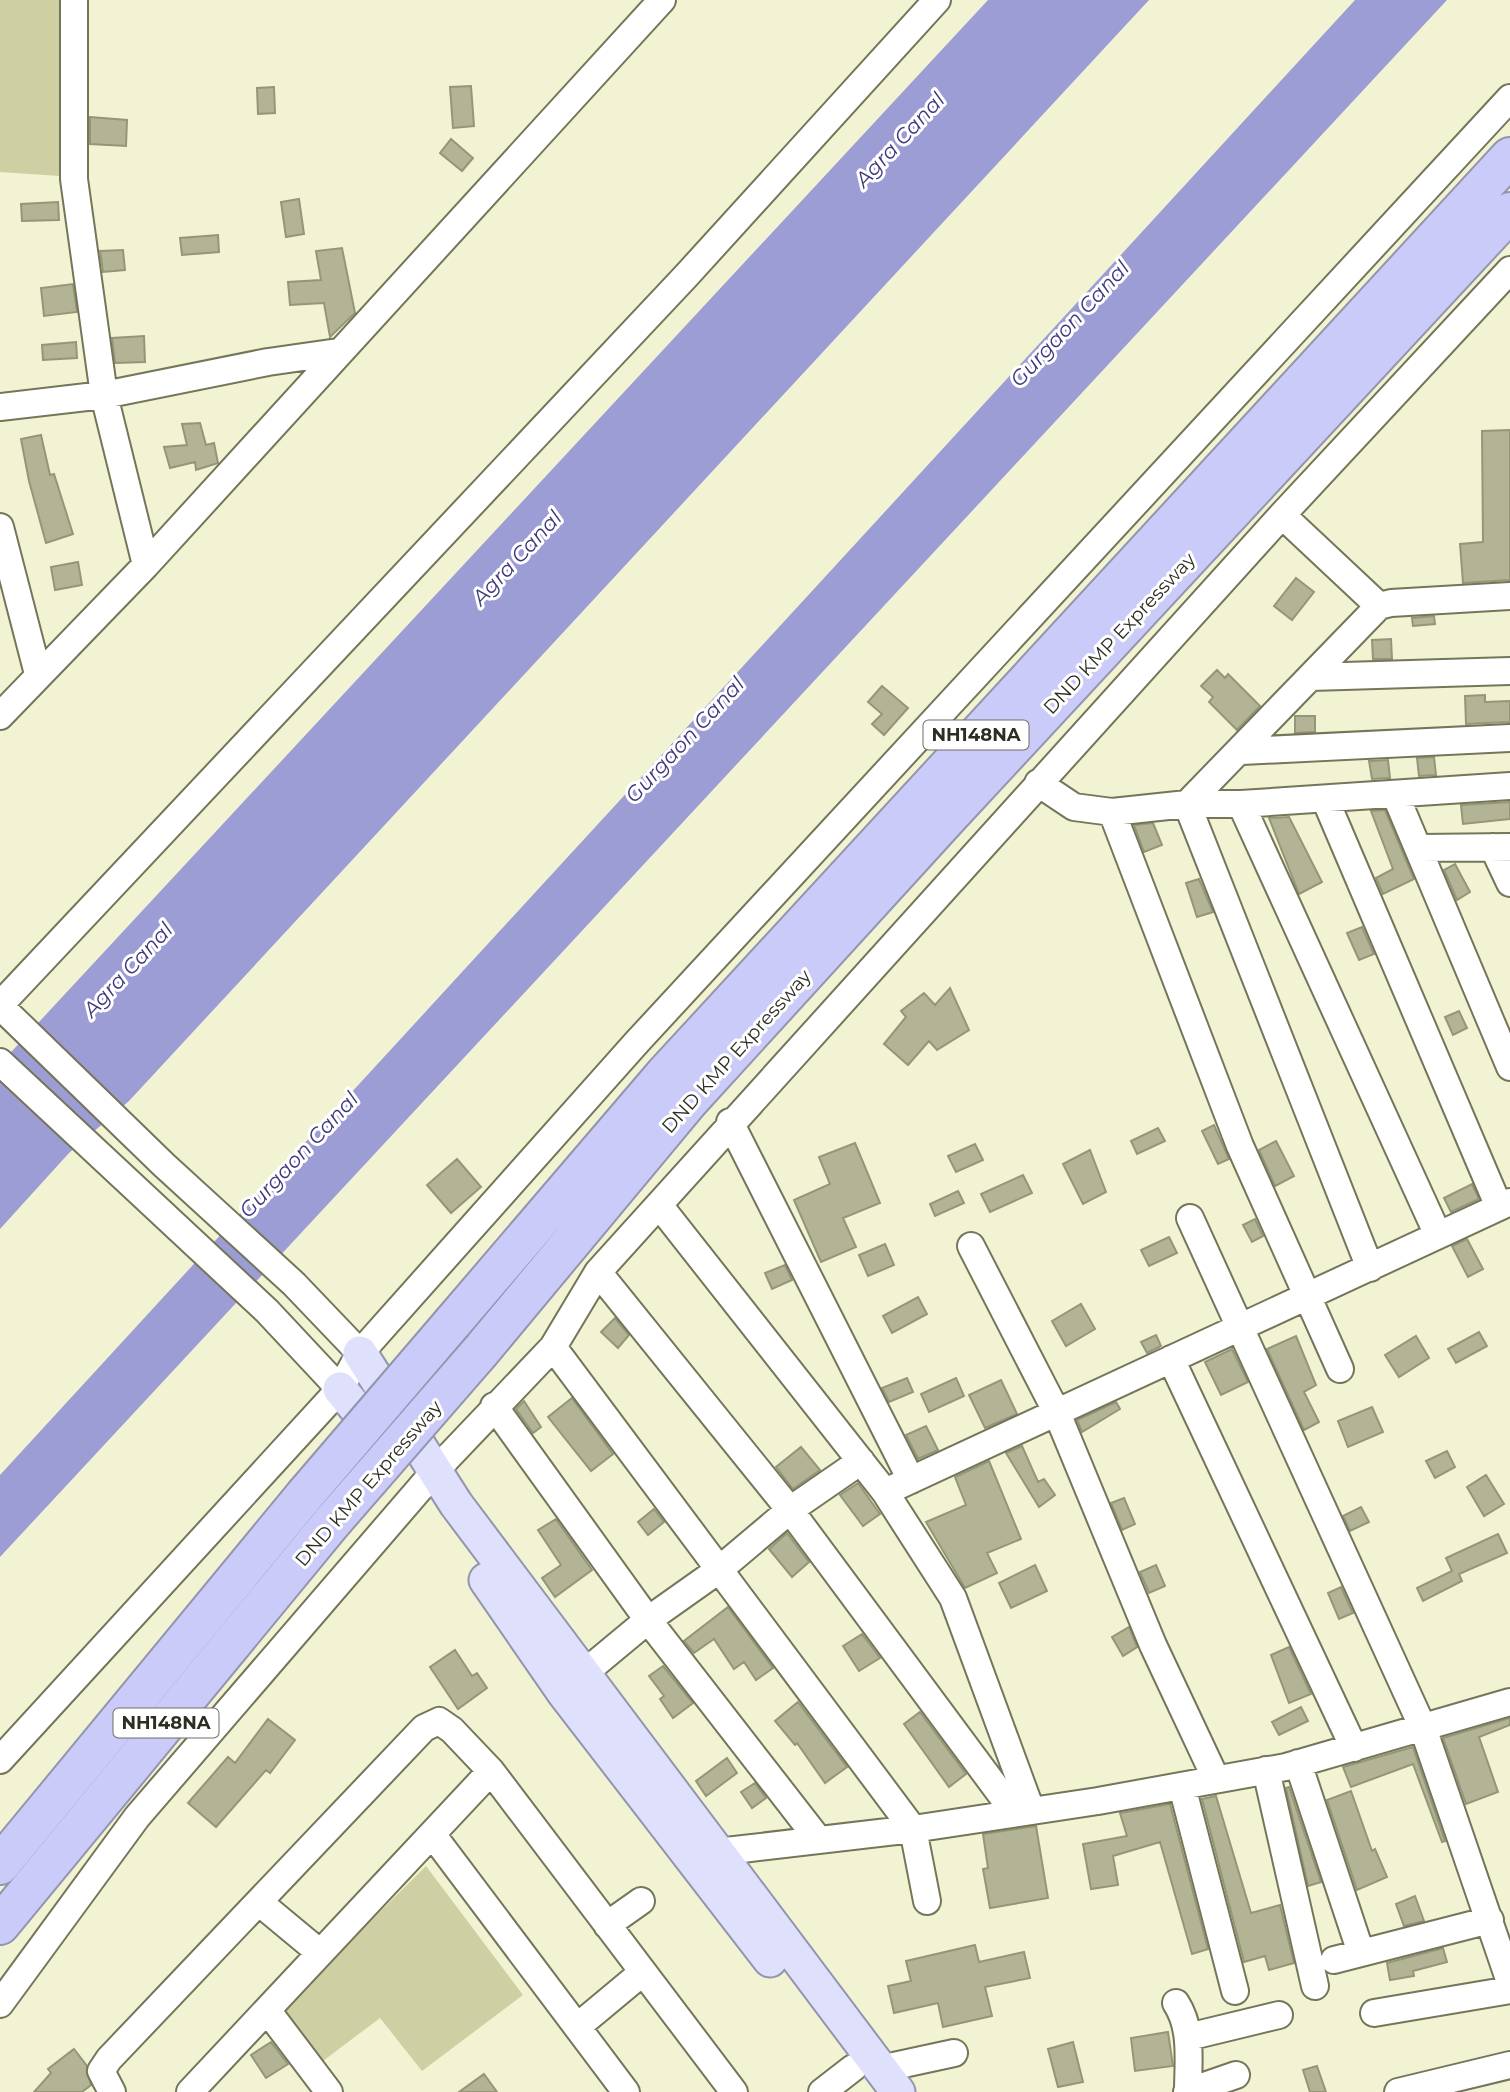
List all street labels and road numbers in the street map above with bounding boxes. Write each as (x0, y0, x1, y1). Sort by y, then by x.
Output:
street label: DND KMP Expressway (1039, 547, 1201, 719)
road number: NH148NA (923, 720, 1028, 750)
street label: DND KMP Expressway (657, 964, 816, 1138)
street label: DND KMP Expressway (290, 1395, 447, 1571)
road number: NH148NA (114, 1708, 218, 1738)

